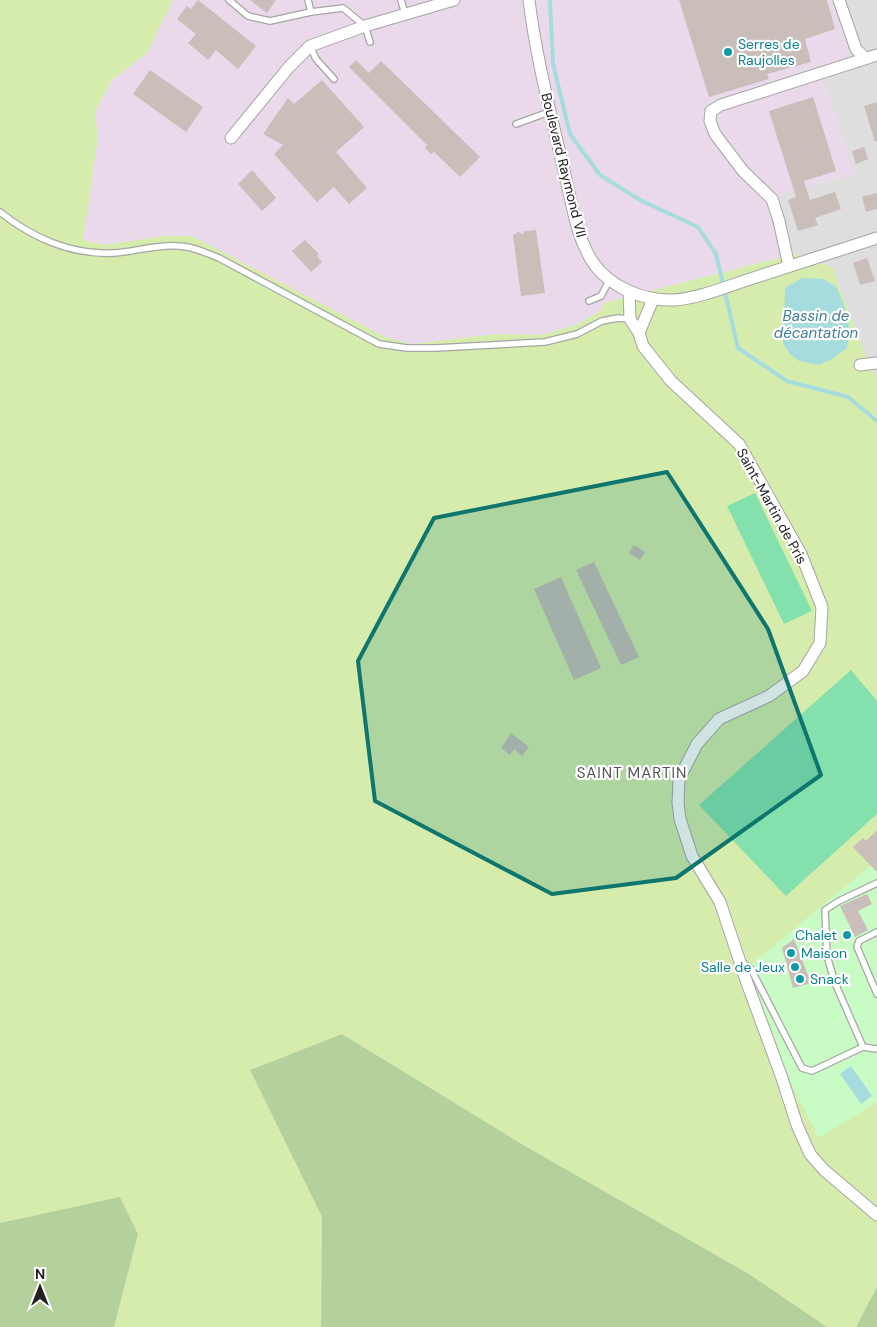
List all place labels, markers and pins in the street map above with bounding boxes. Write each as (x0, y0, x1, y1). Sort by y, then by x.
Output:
place label: Serres de Raujolles (738, 35, 800, 69)
marker: Serres de Raujolles (722, 46, 734, 58)
place label: Chalet (795, 926, 837, 944)
marker: Chalet (841, 929, 853, 941)
place label: Maison (801, 944, 847, 962)
marker: Maison (785, 947, 797, 959)
place label: Salle de Jeux (701, 958, 785, 976)
marker: Salle de Jeux (789, 961, 801, 973)
place label: Snack (810, 970, 849, 988)
marker: Snack (794, 973, 806, 985)

